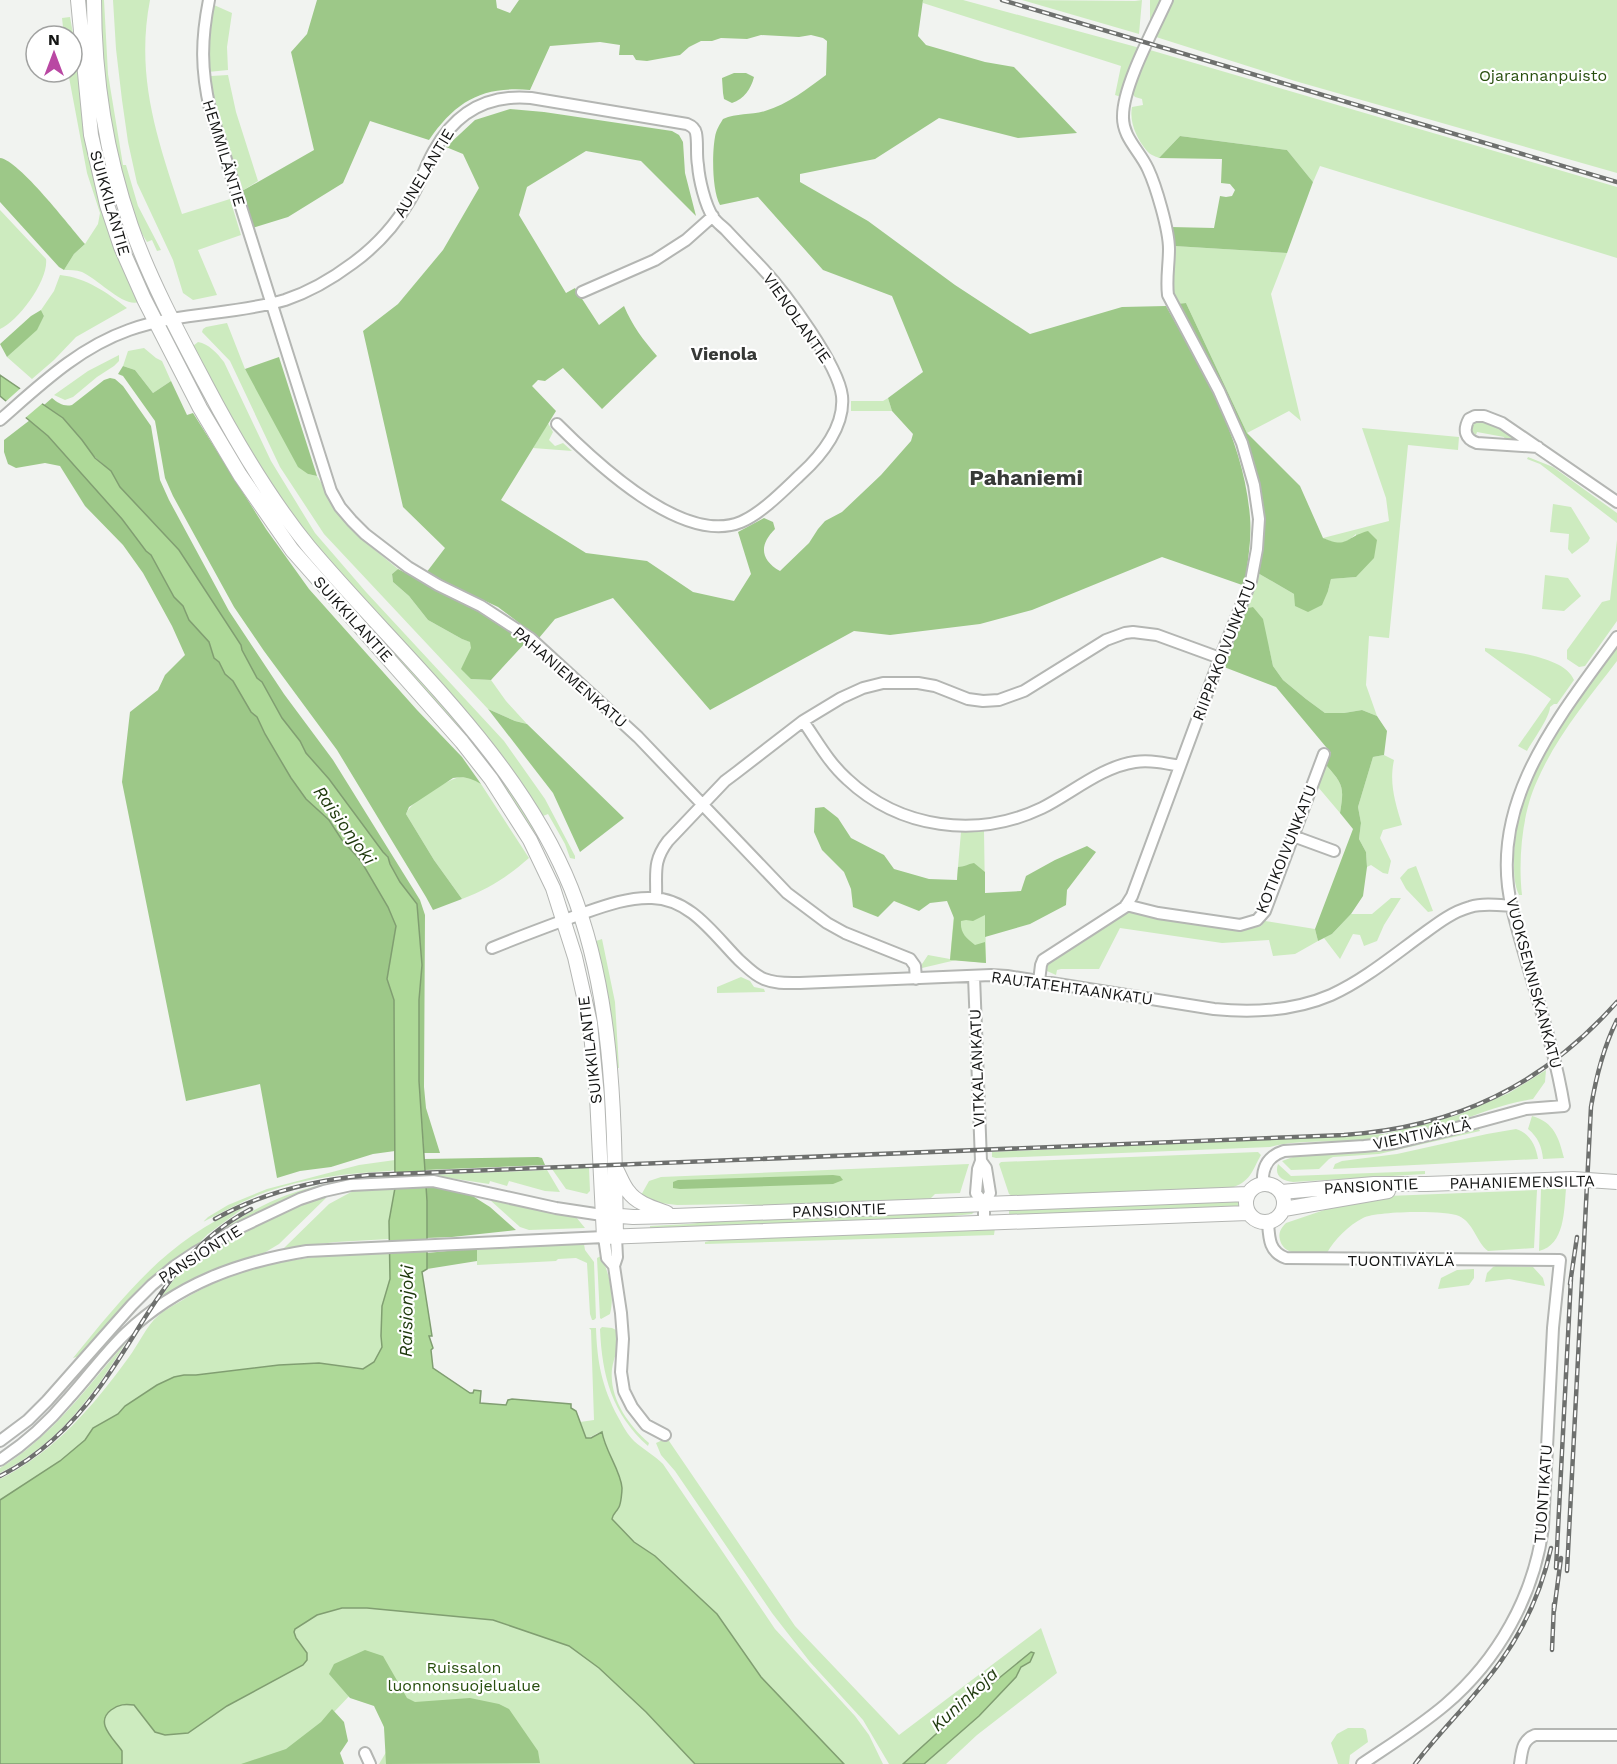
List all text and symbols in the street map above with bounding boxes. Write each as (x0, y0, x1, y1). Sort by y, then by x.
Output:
north arrow (24, 24, 84, 84)
text: N (48, 30, 60, 49)
park label: Ojarannanpuisto (1479, 66, 1607, 85)
street label: HEMMILÄNTIE (199, 97, 249, 209)
street label: AUNELANTIE (390, 125, 458, 221)
street label: SUIKKILANTIE (86, 148, 134, 258)
street label: VIENOLANTIE (759, 269, 835, 367)
district label: Vienola (691, 343, 758, 364)
district label: Pahaniemi (969, 465, 1083, 490)
street label: SUIKKILANTIE (310, 572, 396, 666)
street label: RIIPPAKOIVUNKATU (1188, 576, 1260, 724)
street label: PAHANIEMENKATU (509, 622, 631, 732)
water label: Raisionjoki (309, 782, 381, 870)
street label: KOTIKOIVUNKATU (1252, 782, 1320, 916)
street label: VUOKSENNISKANKATU (1502, 895, 1566, 1071)
street label: RAUTATEHTAANKATU (990, 967, 1154, 1009)
street label: SUIKKILANTIE (574, 995, 606, 1105)
street label: VITKALANKATU (965, 1009, 989, 1127)
street label: VIENTIVÄYLÄ (1371, 1114, 1473, 1154)
street label: PAHANIEMENSILTA (1449, 1171, 1595, 1193)
street label: PANSIONTIE (1323, 1174, 1419, 1198)
street label: PANSIONTIE (791, 1199, 887, 1221)
street label: PANSIONTIE (155, 1221, 245, 1287)
street label: TUONTIVÄYLÄ (1348, 1251, 1455, 1270)
water label: Raisionjoki (395, 1263, 417, 1357)
street label: TUONTIKATU (1530, 1444, 1556, 1544)
park label: Ruissalon luonnonsuojelualue (388, 1658, 540, 1695)
water label: Kuninkoja (926, 1663, 1002, 1735)

